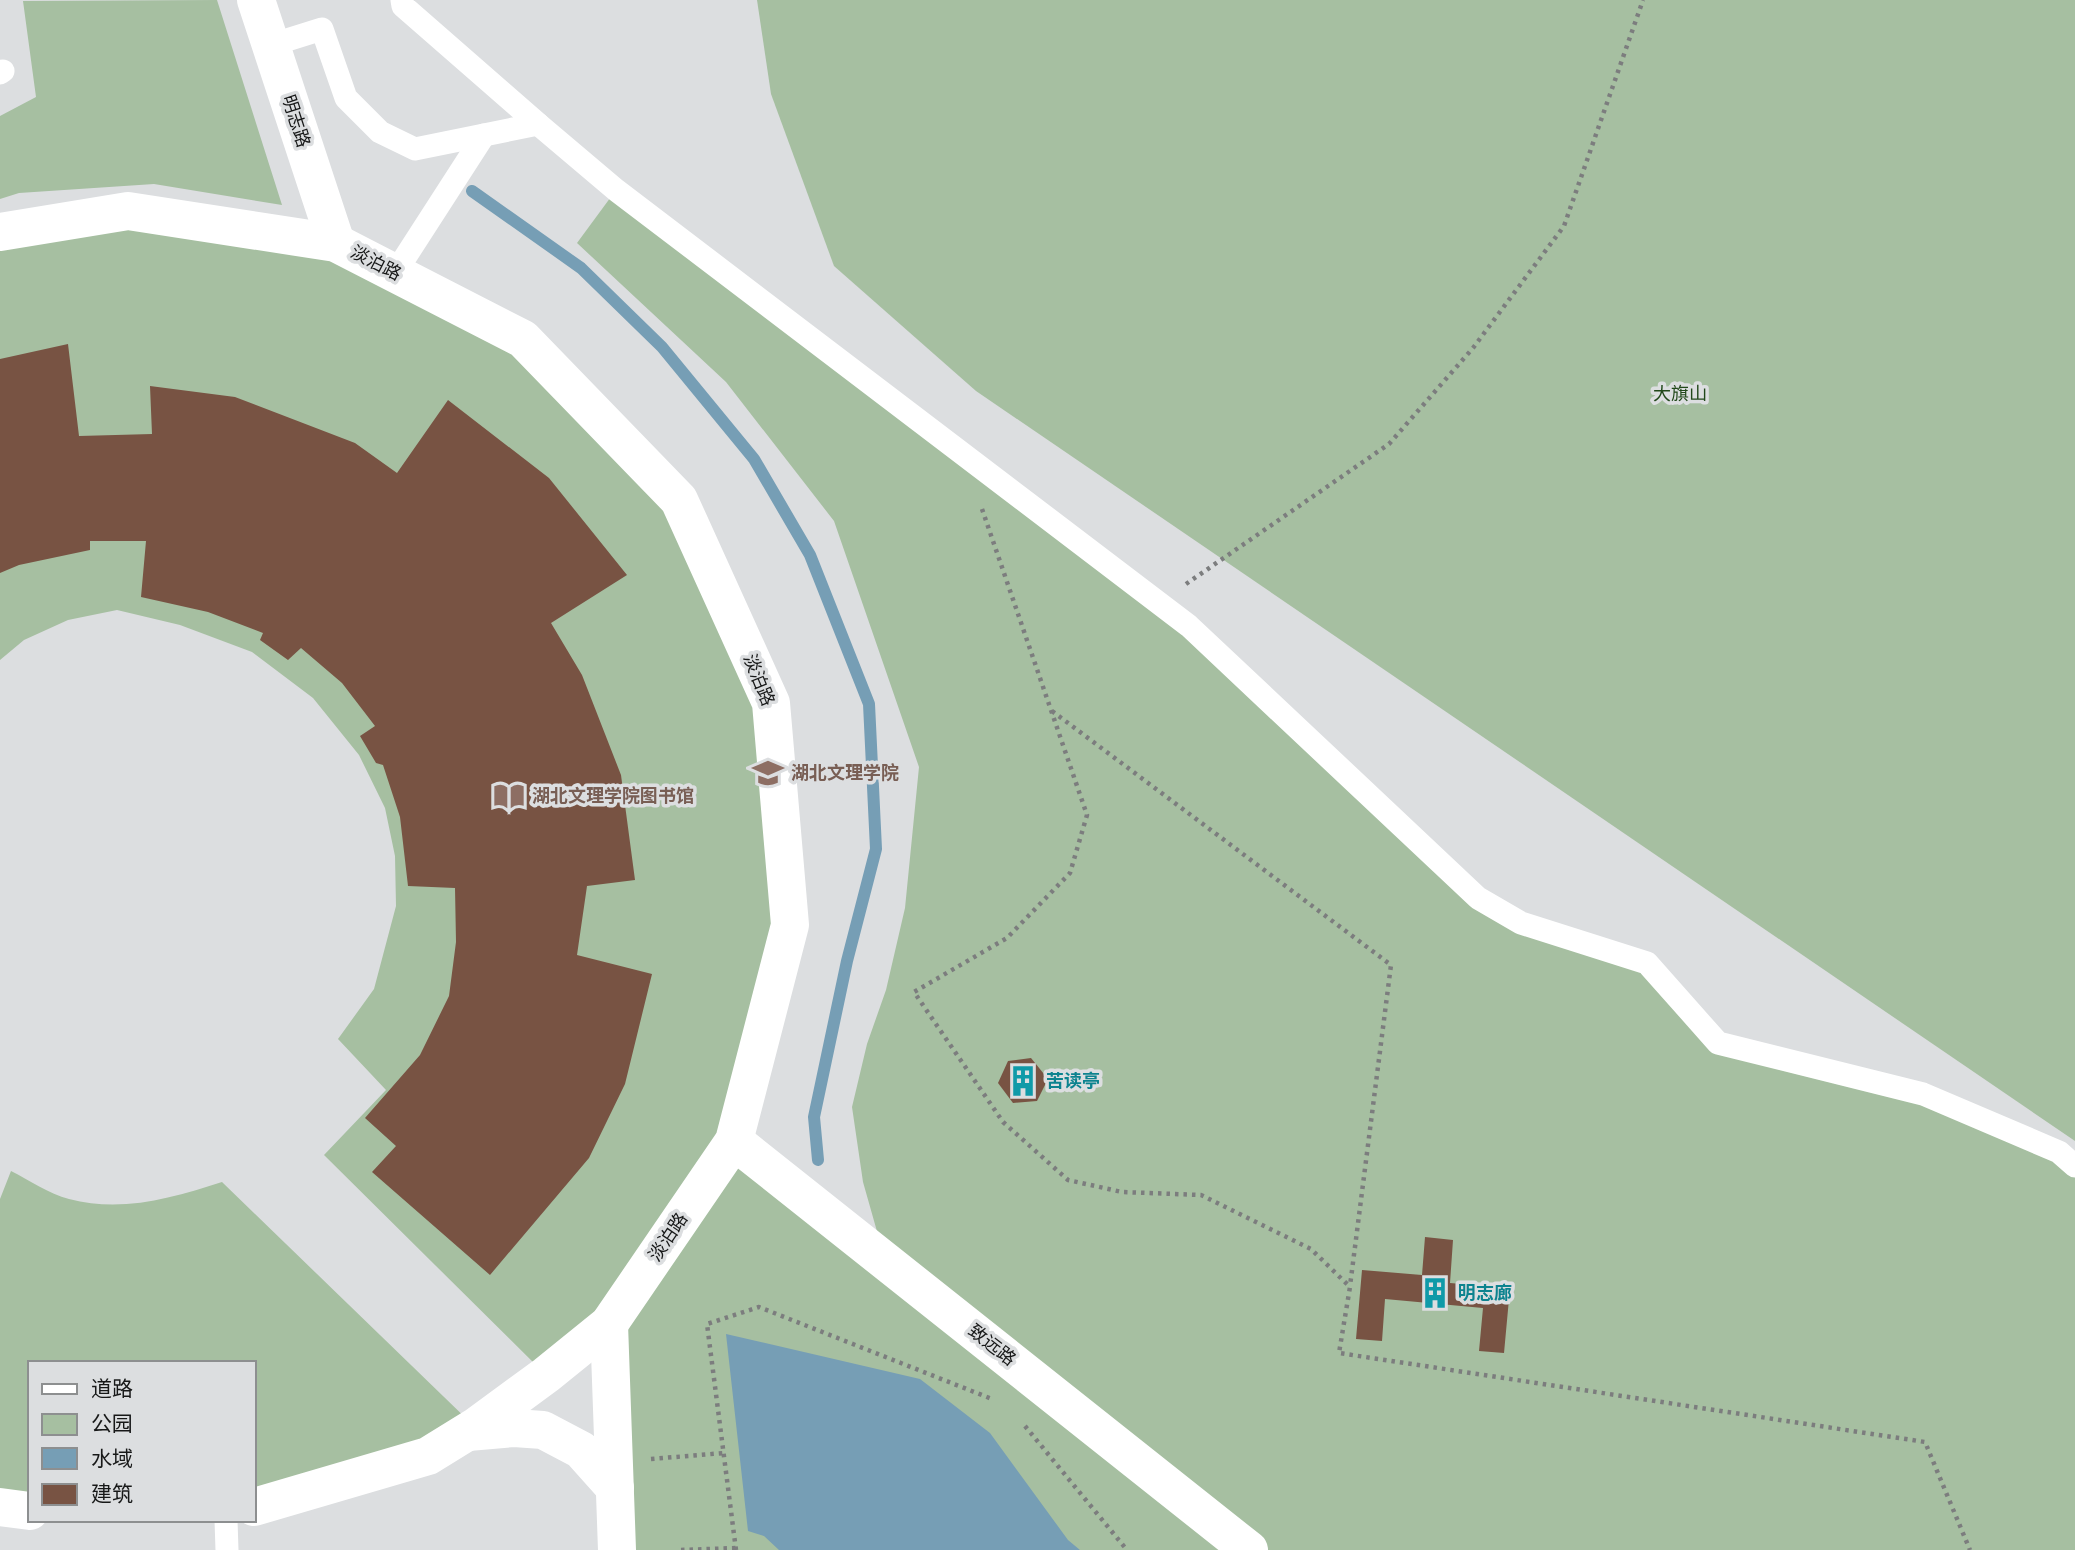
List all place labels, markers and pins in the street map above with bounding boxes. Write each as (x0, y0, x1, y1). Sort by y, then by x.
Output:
school or university icon: 湖北文理学院 (751, 756, 785, 790)
place label: 湖北文理学院 (791, 763, 899, 786)
library icon: 湖北文理学院图书馆 (492, 779, 526, 813)
place label: 湖北文理学院图书馆 (532, 786, 694, 809)
building icon: 苦读亭 (1006, 1064, 1040, 1098)
place label: 苦读亭 (1046, 1071, 1100, 1094)
building icon: 明志廊 (1418, 1276, 1452, 1310)
place label: 明志廊 (1458, 1283, 1512, 1306)

